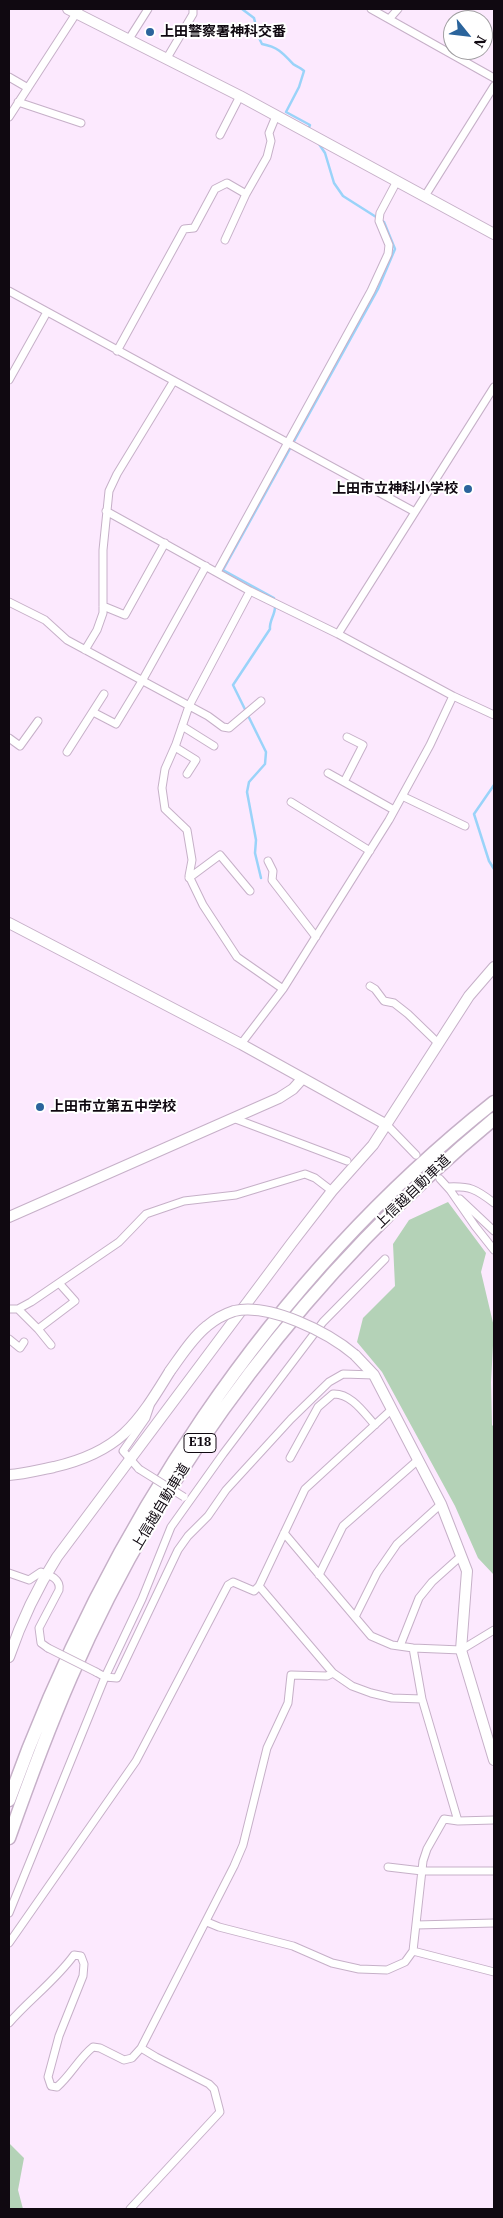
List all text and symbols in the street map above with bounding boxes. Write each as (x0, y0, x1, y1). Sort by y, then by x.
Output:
north arrow (443, 10, 493, 60)
place label: 上田警察署神科交番 (160, 24, 286, 40)
marker: 上田警察署神科交番 (144, 26, 156, 38)
text: N (470, 33, 491, 51)
place label: 上田市立神科小学校 (332, 481, 458, 497)
marker: 上田市立神科小学校 (462, 483, 474, 495)
place label: 上田市立第五中学校 (50, 1099, 176, 1115)
marker: 上田市立第五中学校 (34, 1101, 46, 1113)
street label: 上信越自動車道 (372, 1152, 454, 1232)
road number: E18 (184, 1434, 216, 1452)
street label: 上信越自動車道 (129, 1461, 193, 1553)

